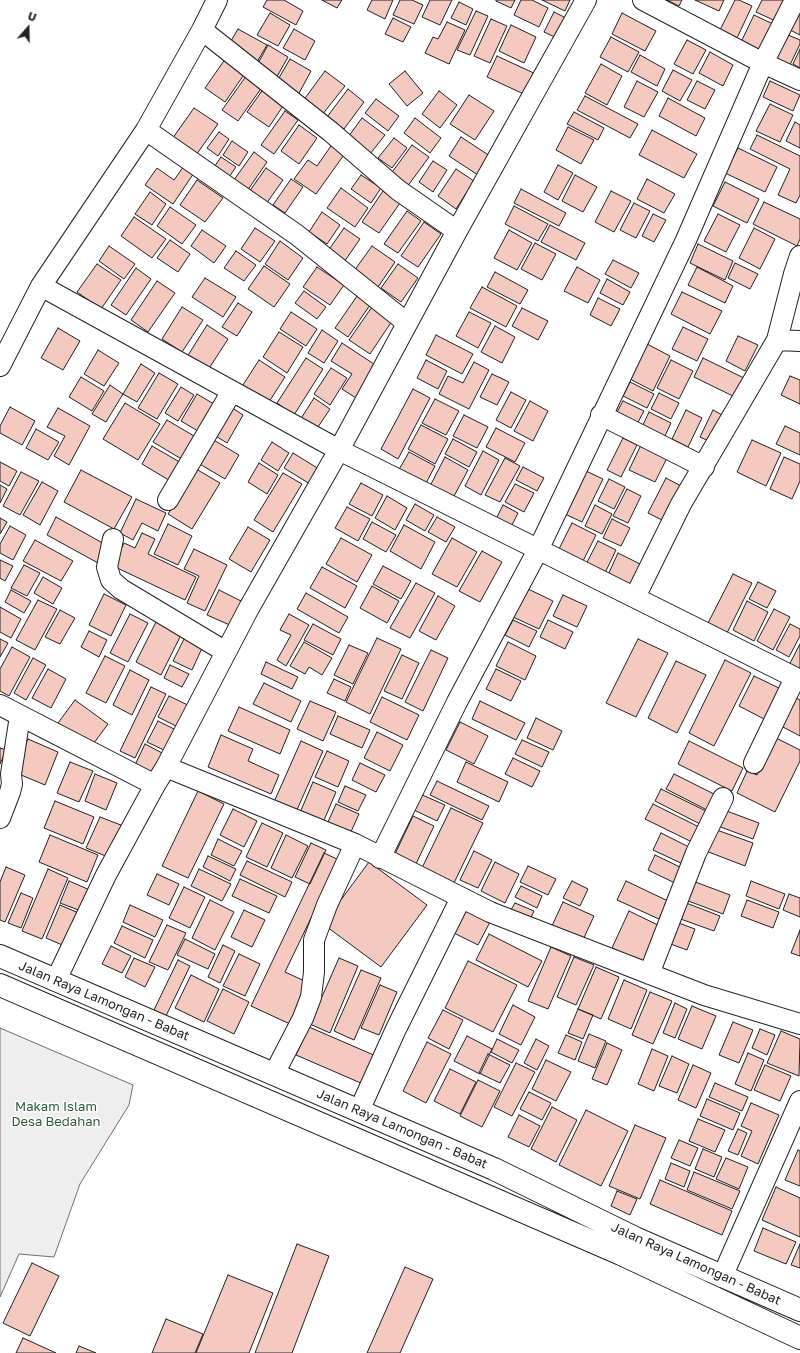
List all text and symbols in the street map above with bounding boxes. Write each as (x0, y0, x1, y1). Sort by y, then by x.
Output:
north arrow (8, 8, 48, 48)
text: U (26, 9, 38, 24)
street label: Jalan Raya Lamongan - Babat (16, 958, 192, 1044)
street label: Jalan Raya Lamongan - Babat (314, 1086, 490, 1172)
park label: Makam Islam Desa Bedahan (11, 1099, 101, 1130)
street label: Jalan Raya Lamongan - Babat (609, 1219, 783, 1309)

